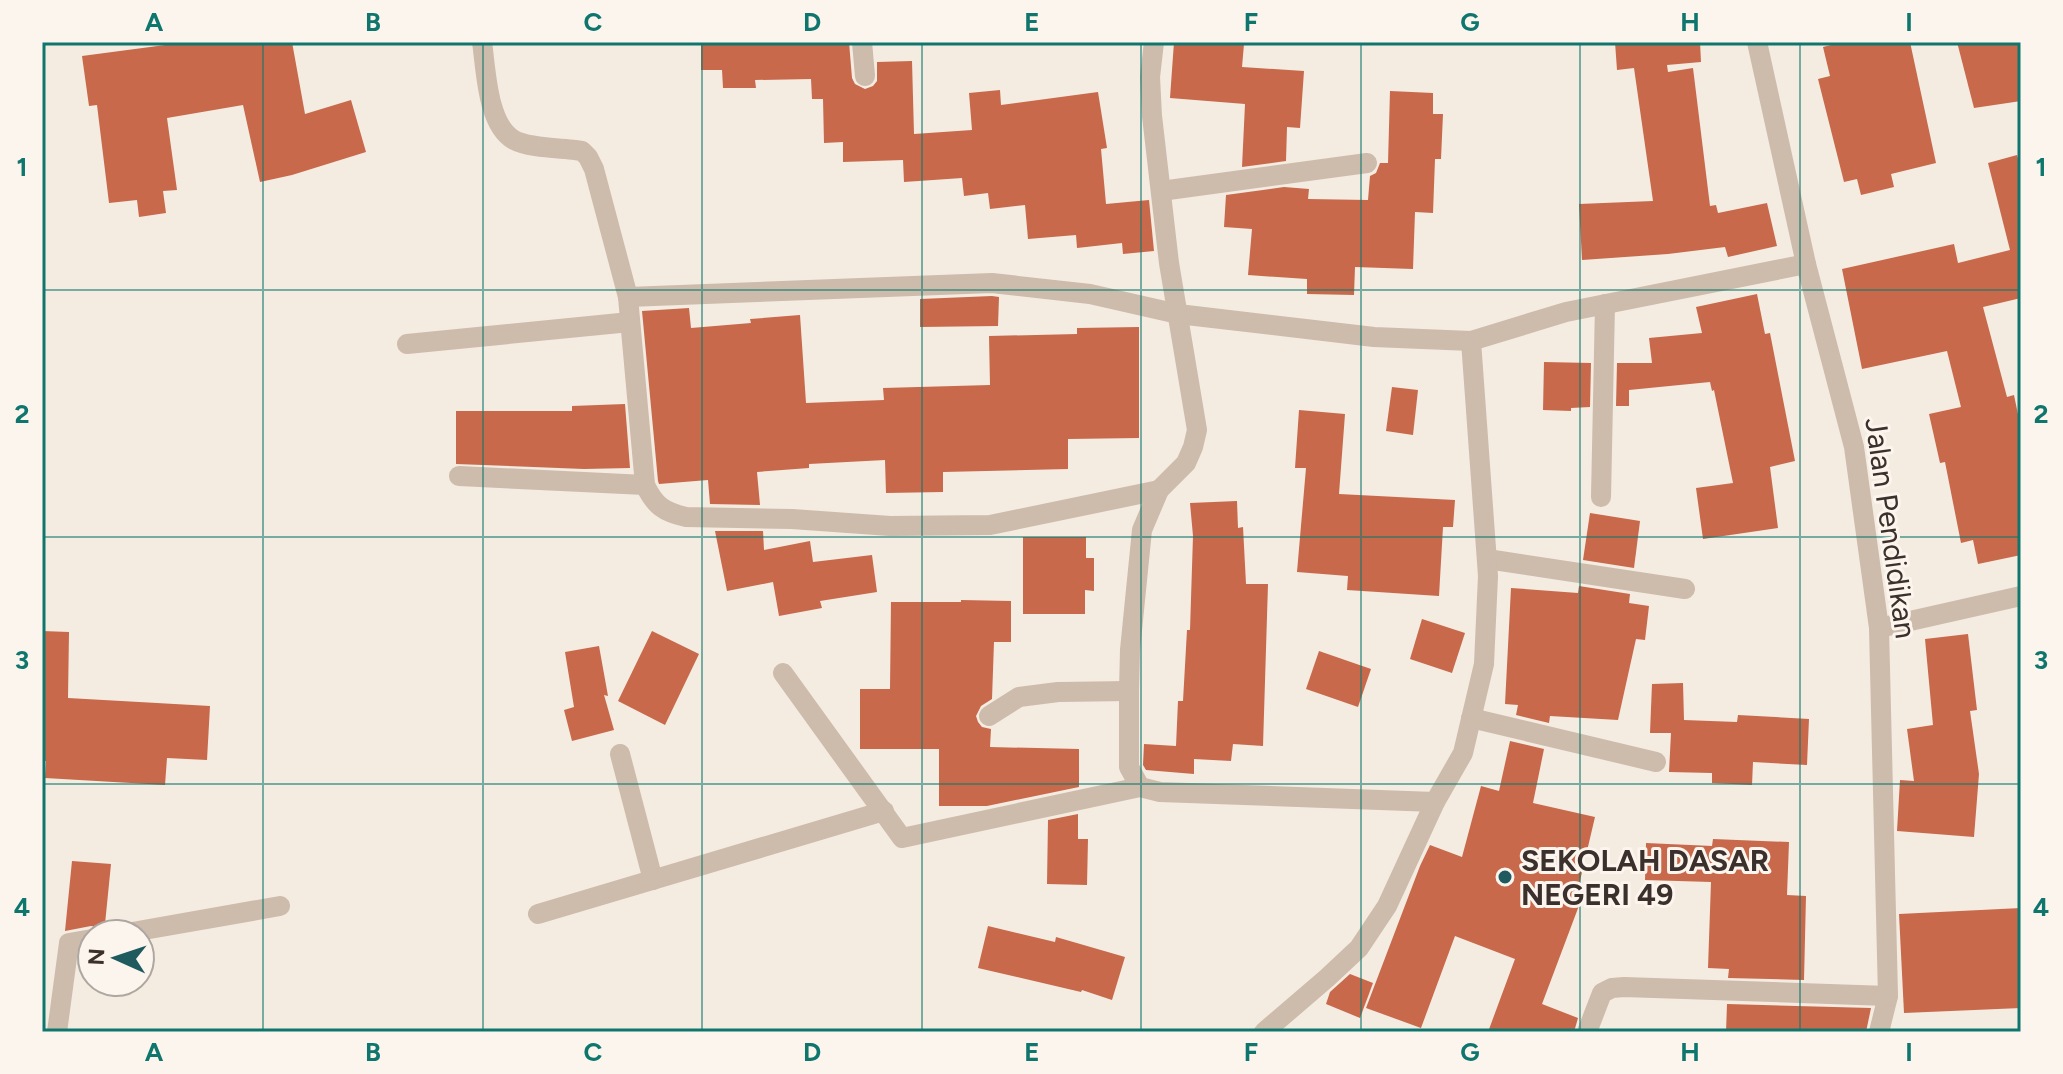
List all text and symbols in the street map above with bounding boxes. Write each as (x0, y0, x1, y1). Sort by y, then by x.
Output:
text: A (145, 6, 164, 38)
text: B (365, 6, 381, 38)
text: C (584, 6, 603, 38)
text: D (803, 6, 821, 38)
text: E (1024, 6, 1040, 38)
text: F (1244, 6, 1258, 38)
text: G (1460, 6, 1480, 38)
text: H (1680, 6, 1700, 38)
text: I (1905, 6, 1913, 38)
text: 1 (17, 151, 27, 183)
text: 1 (2036, 151, 2046, 183)
text: 2 (14, 398, 30, 430)
text: 2 (2033, 398, 2049, 430)
street label: Jalan Pendidikan (1857, 415, 1925, 641)
text: 3 (15, 644, 29, 676)
text: 3 (2034, 644, 2048, 676)
place label: SEKOLAH DASAR NEGERI 49 (1521, 842, 1769, 913)
marker: SEKOLAH DASAR NEGERI 49 (1496, 868, 1514, 886)
text: 4 (14, 891, 30, 923)
text: 4 (2033, 891, 2049, 923)
north arrow (76, 918, 156, 998)
text: N (83, 948, 110, 966)
text: A (145, 1036, 164, 1068)
text: B (365, 1036, 381, 1068)
text: C (584, 1036, 603, 1068)
text: D (803, 1036, 821, 1068)
text: E (1024, 1036, 1040, 1068)
text: F (1244, 1036, 1258, 1068)
text: G (1460, 1036, 1480, 1068)
text: H (1680, 1036, 1700, 1068)
text: I (1905, 1036, 1913, 1068)

